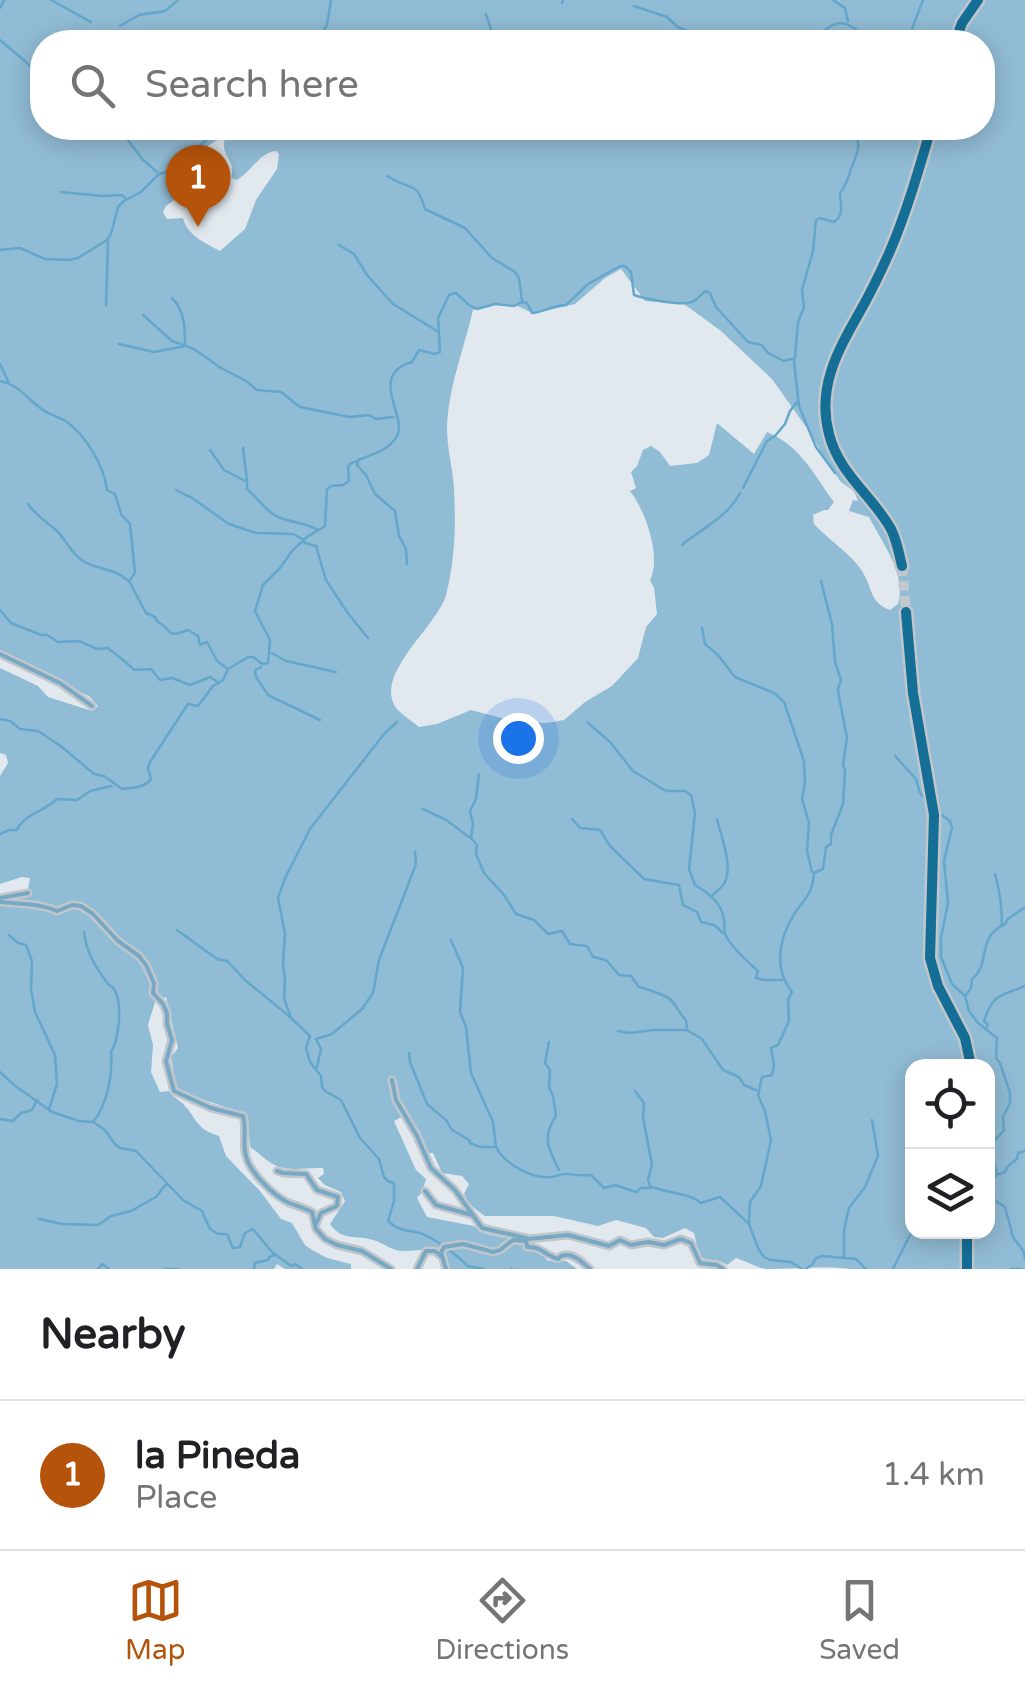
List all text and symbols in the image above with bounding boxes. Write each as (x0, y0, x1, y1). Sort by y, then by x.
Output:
search box (30, 30, 995, 140)
icon: search (65, 58, 120, 113)
text: Search here (145, 62, 359, 108)
pin: 1 (166, 144, 230, 227)
your location (493, 713, 544, 764)
map controls (905, 1059, 995, 1239)
button: locate (905, 1059, 995, 1149)
button: layers (905, 1149, 995, 1239)
text: Nearby (40, 1309, 185, 1360)
text: la Pineda (135, 1433, 300, 1479)
text: 1 (62, 1456, 83, 1494)
text: 1.4 km (882, 1456, 985, 1494)
text: Place (135, 1479, 217, 1517)
tab: Map (125, 1573, 185, 1667)
tab: Directions (435, 1573, 569, 1667)
tab: Saved (819, 1573, 900, 1667)

